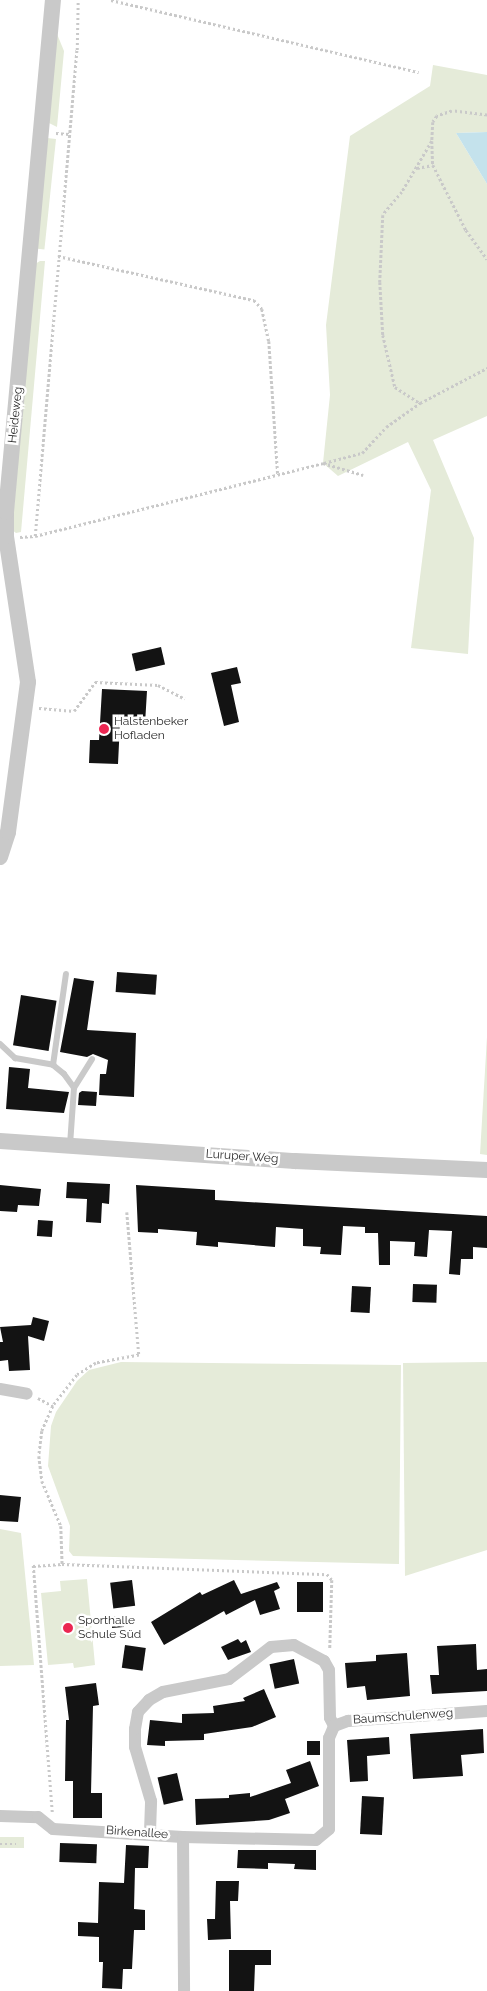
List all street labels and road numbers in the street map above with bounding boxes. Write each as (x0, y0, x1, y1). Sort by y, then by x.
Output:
street label: Heideweg (6, 386, 26, 444)
street label: Luruper Weg (205, 1147, 279, 1167)
street label: Baumschulenweg (352, 1706, 454, 1728)
street label: Birkenallee (106, 1824, 168, 1842)

